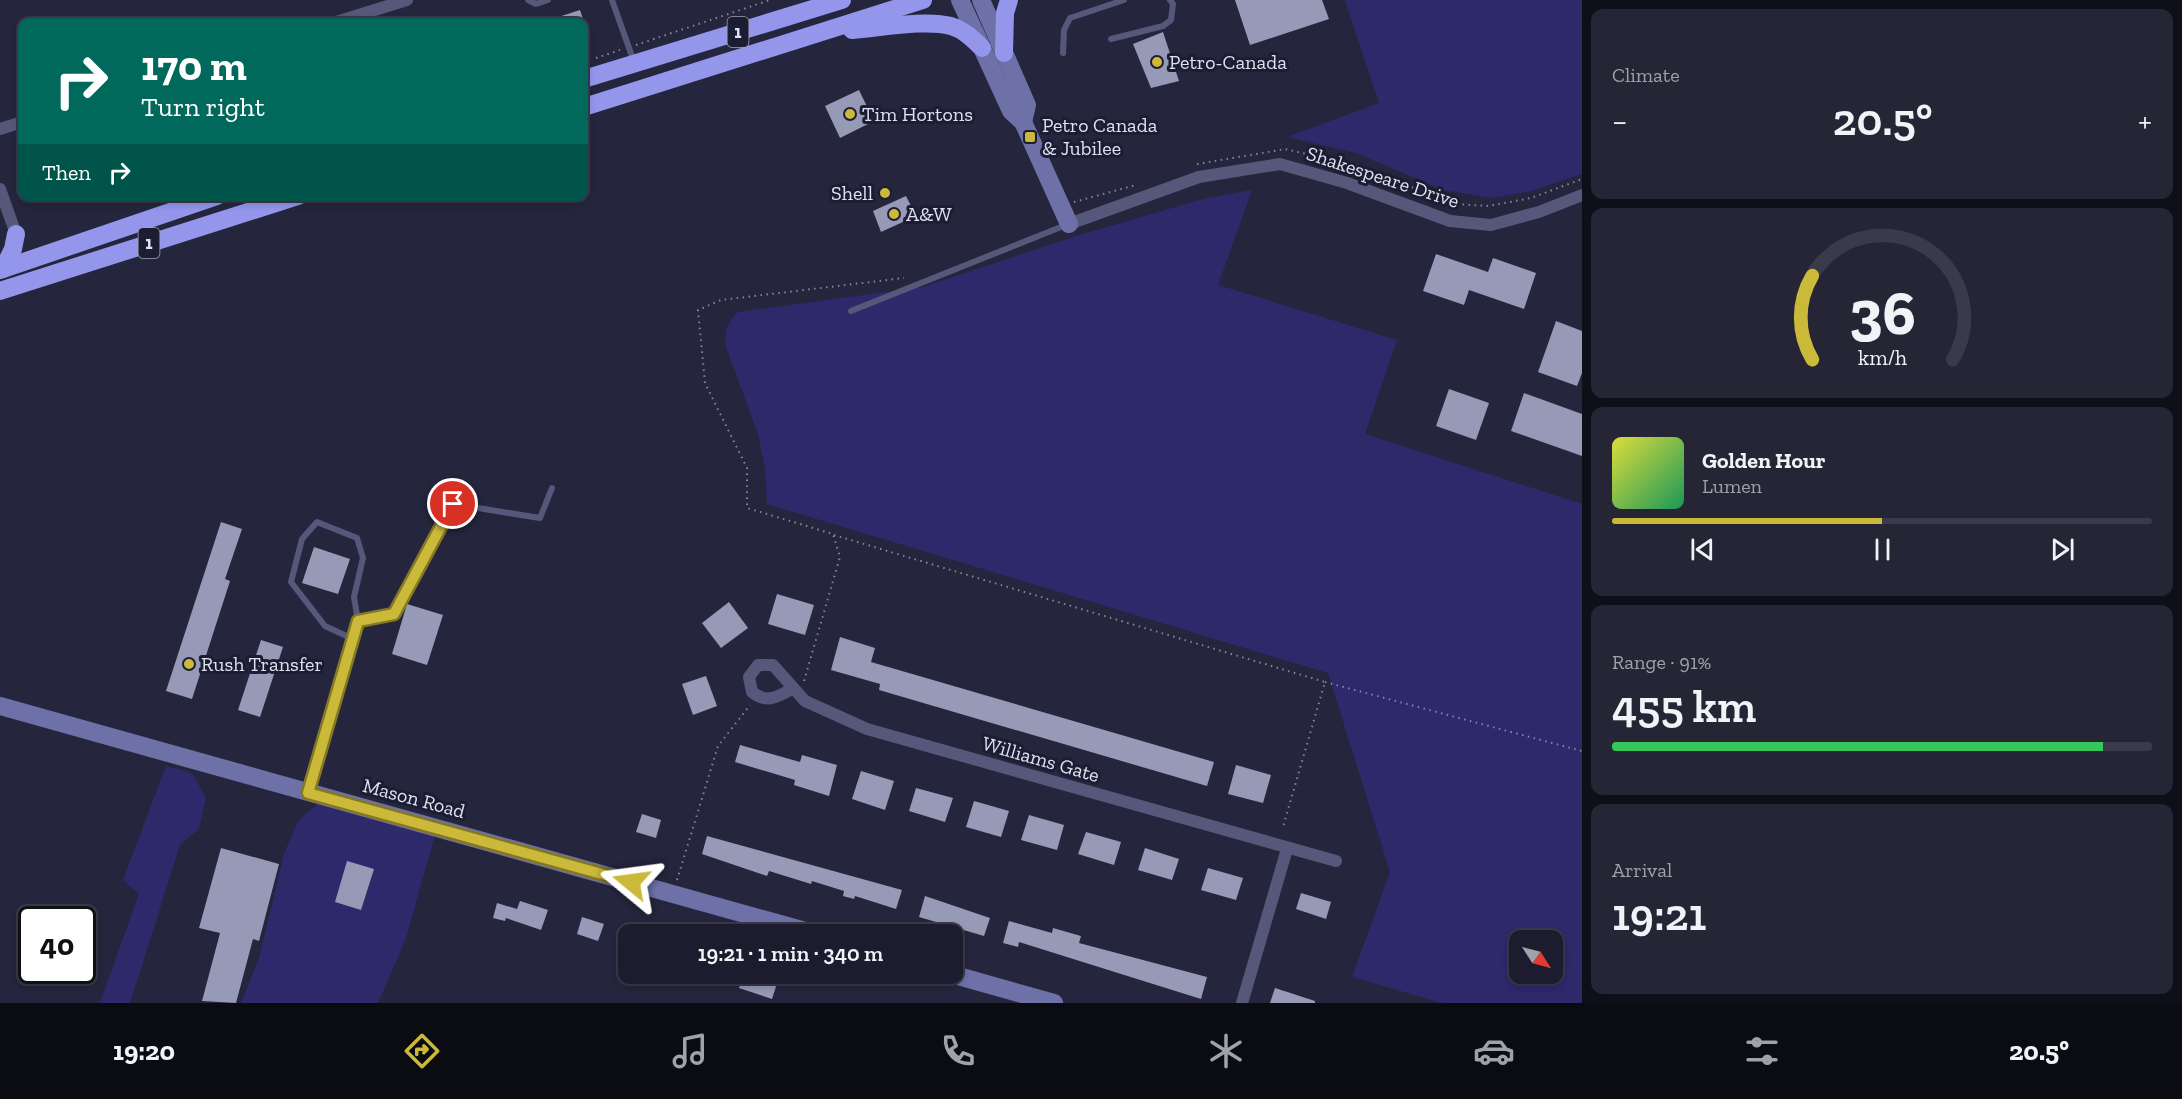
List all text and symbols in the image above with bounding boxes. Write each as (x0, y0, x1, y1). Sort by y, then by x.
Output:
road number: 1 (728, 17, 748, 47)
text: 170 m (141, 40, 247, 91)
icon: right (42, 42, 120, 120)
place label: Petro-Canada (1169, 50, 1287, 74)
marker: Petro-Canada (1150, 55, 1164, 69)
text: Climate (1612, 63, 1680, 87)
text: Turn right (141, 91, 265, 123)
text: 20.5° (1833, 93, 1933, 147)
text: − (1612, 101, 1627, 140)
text: + (2138, 101, 2152, 140)
place label: Tim Hortons (862, 102, 973, 126)
marker: Tim Hortons (843, 107, 857, 121)
place label: Petro Canada & Jubilee (1042, 113, 1158, 160)
marker: Petro Canada & Jubilee (1023, 130, 1037, 144)
street label: Shakespeare Drive (1304, 141, 1462, 213)
icon: right (103, 156, 136, 189)
text: Then (42, 159, 91, 186)
place label: Shell (831, 181, 873, 205)
marker: Shell (878, 186, 892, 200)
place label: A&W (906, 202, 952, 226)
marker: A&W (887, 207, 901, 221)
road number: 1 (138, 228, 160, 258)
text: 36 (1849, 275, 1915, 350)
text: km/h (1858, 345, 1906, 370)
text: Golden Hour (1702, 447, 1826, 474)
text: Lumen (1702, 474, 1762, 498)
pin (427, 478, 478, 529)
icon: arrive (436, 487, 469, 520)
icon: previous (1686, 533, 1719, 566)
icon: pause (1866, 533, 1899, 566)
icon: next (2046, 533, 2079, 566)
text: Range · 91% (1612, 650, 1711, 674)
place label: Rush Transfer (201, 652, 323, 676)
marker: Rush Transfer (182, 657, 196, 671)
text: 455 km (1612, 680, 1756, 734)
street label: Williams Gate (980, 731, 1102, 787)
street label: Mason Road (360, 773, 468, 823)
position arrow (599, 850, 663, 914)
text: Arrival (1612, 858, 1672, 882)
text: 19:21 (1612, 888, 1706, 942)
speed limit sign: 40 (18, 906, 96, 984)
north arrow (1509, 930, 1563, 984)
map controls (1509, 930, 1563, 984)
text: 19:21 · 1 min · 340 m (698, 940, 883, 967)
icon: directions (401, 1030, 443, 1072)
icon: music (669, 1030, 711, 1072)
icon: phone (937, 1030, 979, 1072)
icon: climate (1205, 1030, 1247, 1072)
icon: car (1473, 1030, 1515, 1072)
icon: filters (1741, 1030, 1783, 1072)
text: 19:20 (113, 1035, 175, 1067)
text: 20.5° (2009, 1035, 2069, 1067)

